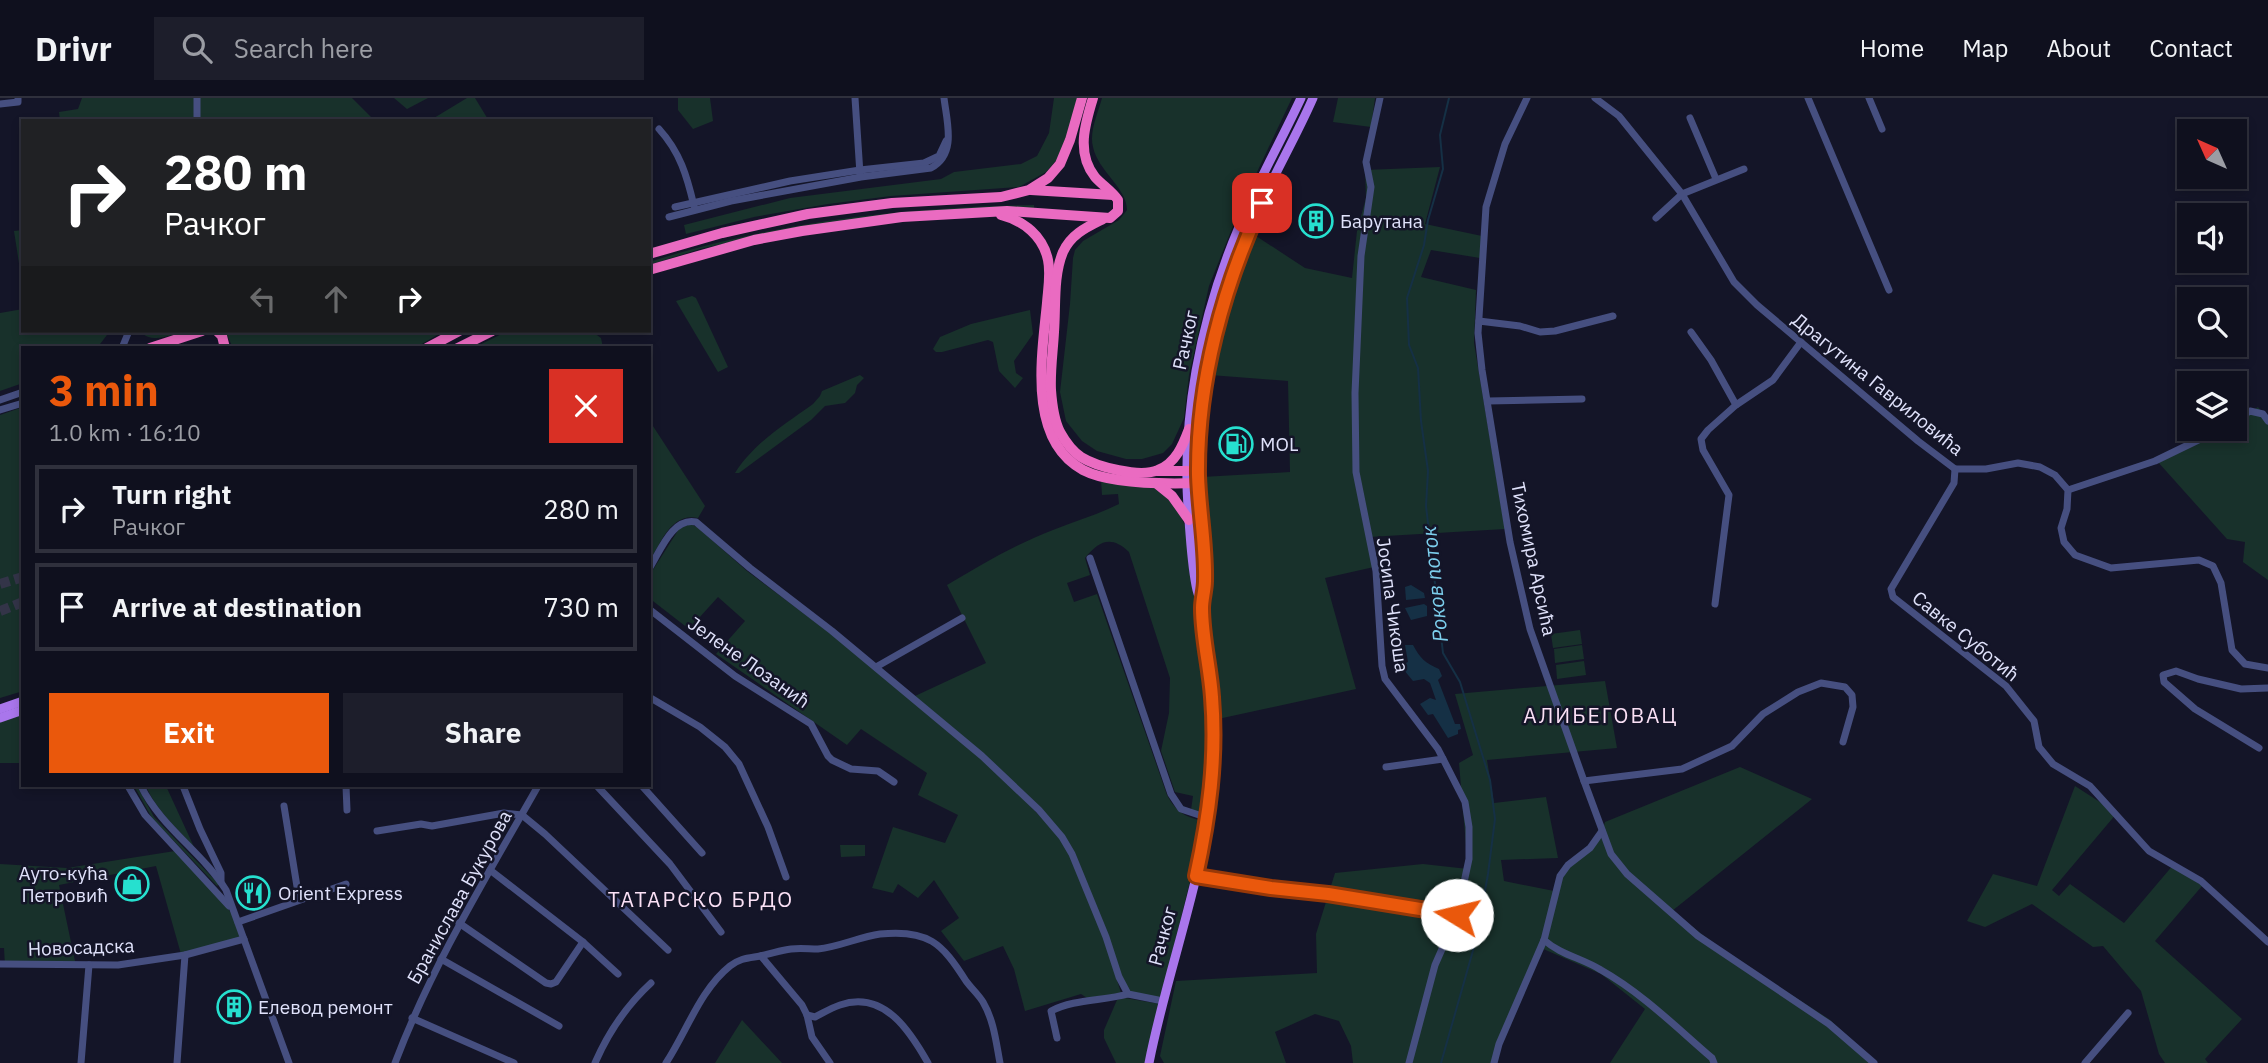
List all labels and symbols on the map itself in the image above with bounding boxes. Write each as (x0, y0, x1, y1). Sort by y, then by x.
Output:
north arrow (2177, 119, 2247, 189)
pin (1232, 173, 1292, 233)
building icon: Барутана (1297, 202, 1335, 240)
place label: Барутана (1340, 209, 1423, 233)
street label: Драгутина Гавриловића (1787, 307, 1969, 461)
street label: Рачког (1167, 308, 1203, 372)
fuel station icon: MOL (1217, 425, 1255, 463)
place label: MOL (1260, 432, 1298, 456)
street label: Тихомира Арсића (1506, 480, 1562, 638)
water label: Роков поток (1414, 524, 1454, 644)
street label: Јосипа Чикоша (1372, 536, 1414, 674)
street label: Савке Суботић (1908, 585, 2024, 687)
street label: Јелене Лозанић (683, 611, 815, 713)
district label: АЛИБЕГОВАЦ (1523, 701, 1679, 729)
street label: Бранислава Букурова (401, 806, 517, 988)
place label: Ауто-кућа Петровић (18, 861, 108, 907)
shop icon: Ауто-кућа Петровић (113, 865, 151, 903)
restaurant icon: Orient Express (234, 874, 272, 912)
position arrow (1420, 878, 1494, 952)
place label: Orient Express (278, 881, 403, 905)
district label: ТАТАРСКО БРДО (608, 885, 794, 913)
street label: Рачког (1143, 904, 1181, 968)
street label: Новосадска (27, 933, 135, 961)
building icon: Елевод ремонт (215, 988, 253, 1026)
place label: Елевод ремонт (258, 995, 393, 1019)

